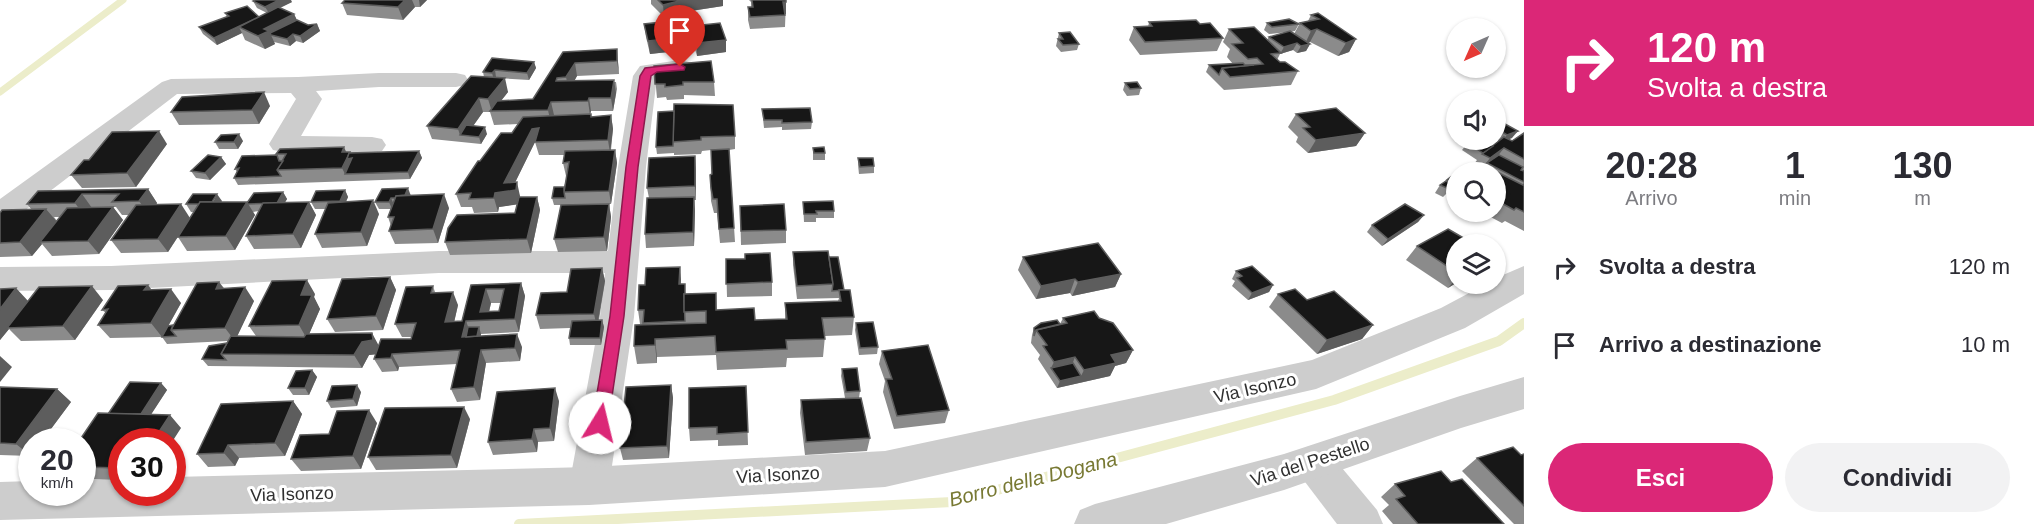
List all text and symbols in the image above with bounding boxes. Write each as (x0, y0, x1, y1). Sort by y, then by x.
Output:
pin (654, 5, 705, 67)
icon: arrive (663, 14, 696, 47)
north arrow (1446, 18, 1506, 78)
map controls (1446, 18, 1506, 294)
icon: right (1548, 24, 1626, 102)
text: 120 m (1647, 24, 1766, 71)
text: Svolta a destra (1647, 73, 1827, 103)
button: sound (1446, 90, 1506, 150)
text: 20:28 (1605, 145, 1697, 186)
text: 1 (1785, 145, 1805, 186)
text: 130 (1892, 145, 1953, 186)
button: search (1446, 162, 1506, 222)
text: Arrivo (1625, 187, 1678, 209)
text: min (1779, 187, 1811, 209)
text: m (1914, 187, 1931, 209)
button: layers (1446, 234, 1506, 294)
icon: right (1548, 251, 1581, 284)
text: Svolta a destra (1599, 254, 1756, 279)
text: 120 m (1949, 254, 2010, 279)
icon: arrive (1548, 329, 1581, 362)
text: Arrivo a destinazione (1599, 332, 1822, 357)
text: 10 m (1961, 332, 2010, 357)
street label: Via Isonzo (1212, 369, 1298, 407)
position arrow (568, 391, 632, 455)
speed limit sign: 30 (108, 428, 186, 506)
street label: Via del Pestello (1248, 433, 1372, 491)
text: 20 (40, 443, 74, 476)
button: Esci (1548, 443, 1773, 512)
button: Condividi (1785, 443, 2010, 512)
water label: Borro della Dogana (947, 447, 1119, 511)
street label: Via Isonzo (736, 463, 820, 487)
text: km/h (41, 474, 73, 491)
street label: Via Isonzo (250, 483, 334, 505)

